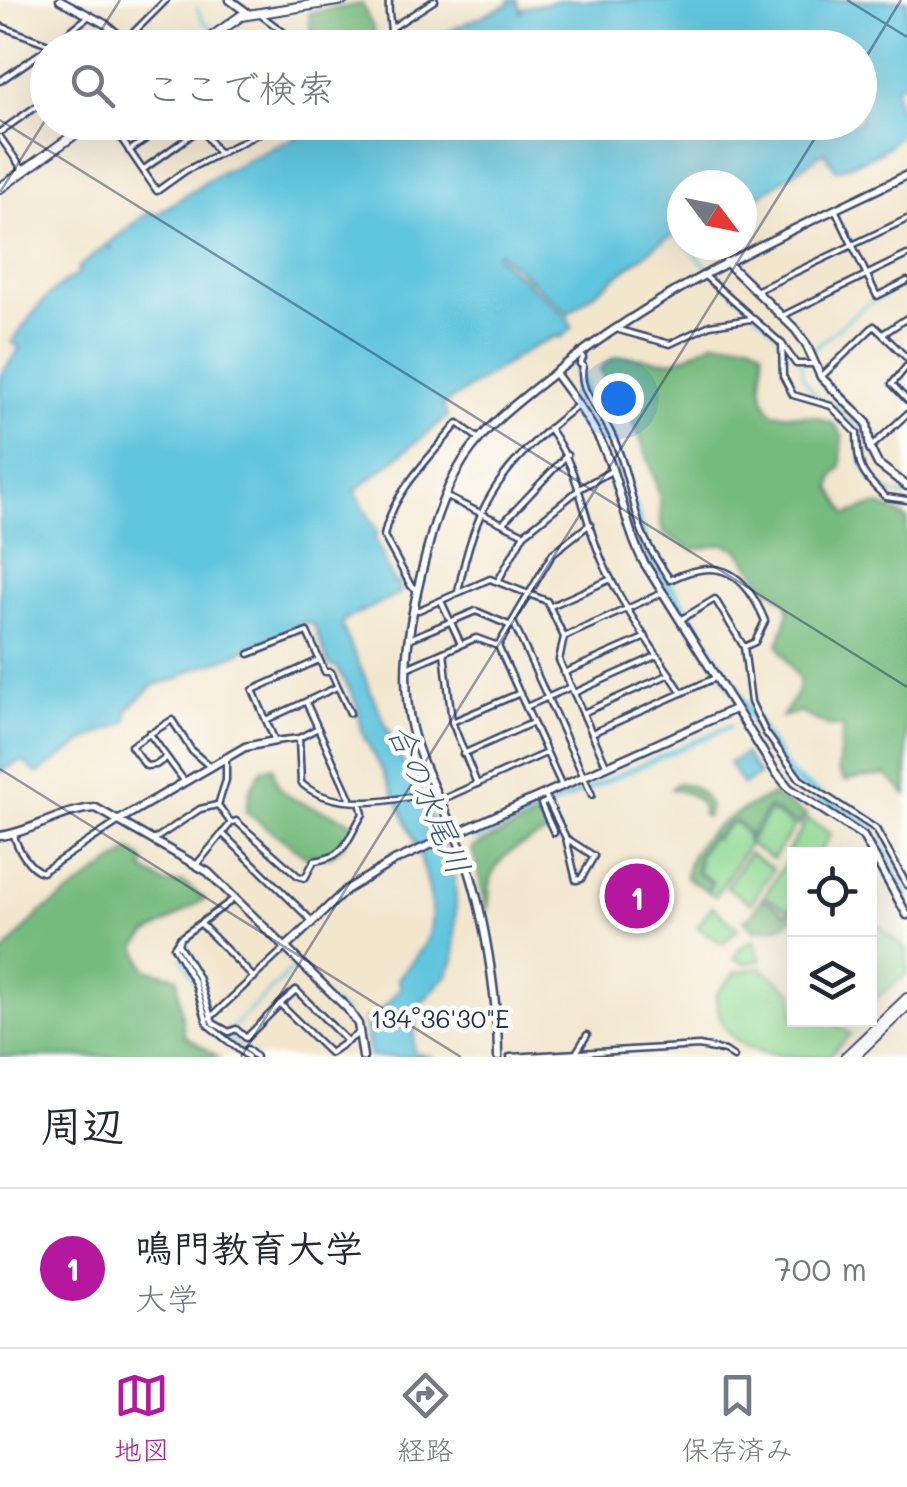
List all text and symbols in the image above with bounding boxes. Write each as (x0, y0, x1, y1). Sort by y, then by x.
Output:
search box (30, 30, 877, 140)
icon: search (65, 58, 120, 113)
text: ここで検索 (145, 62, 335, 112)
north arrow (667, 170, 757, 260)
your location (593, 373, 644, 424)
water label: 合の水尾川 (380, 716, 481, 880)
map controls (787, 847, 877, 1027)
button: locate (787, 847, 877, 937)
pin: 1 (604, 858, 670, 934)
button: layers (787, 937, 877, 1027)
text: 134°36'30"E (371, 1002, 509, 1034)
text: 周辺 (40, 1097, 124, 1152)
text: 鳴門教育大学 (135, 1222, 363, 1272)
text: 1 (65, 1247, 80, 1289)
text: 700 m (774, 1247, 867, 1289)
text: 大学 (135, 1276, 199, 1318)
tab: 地図 (114, 1368, 170, 1468)
tab: 経路 (397, 1368, 453, 1468)
tab: 保存済み (681, 1368, 793, 1468)

